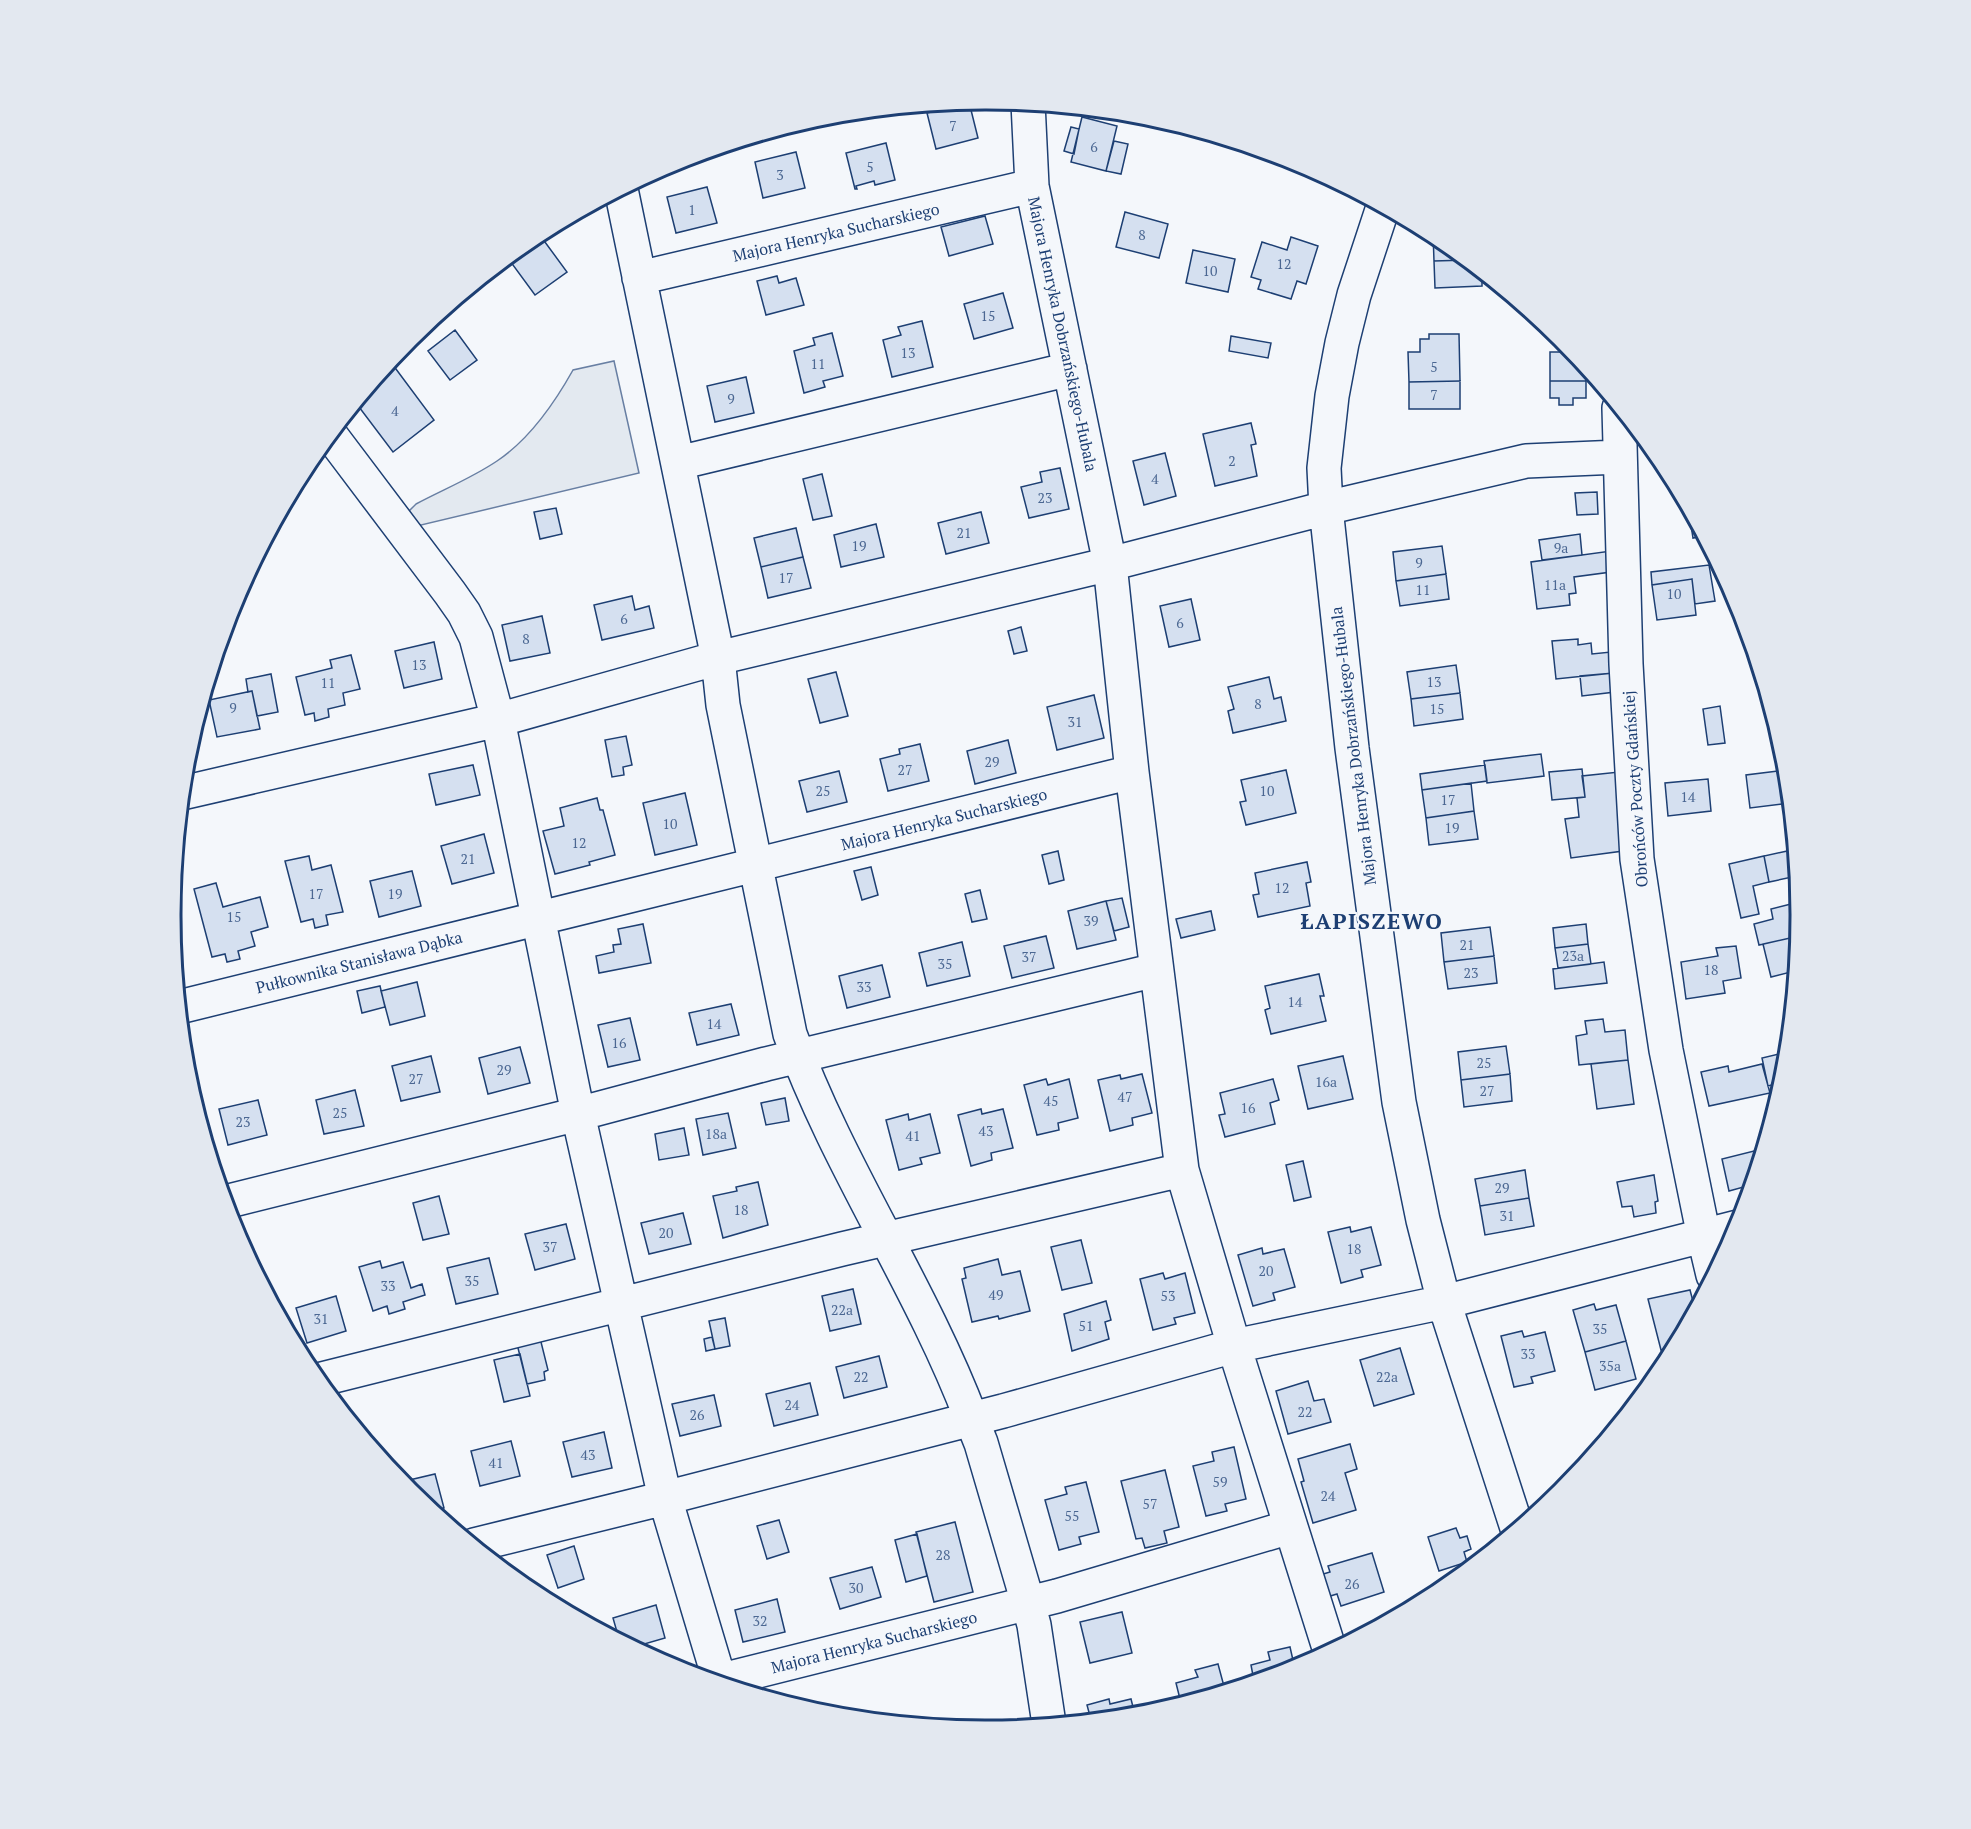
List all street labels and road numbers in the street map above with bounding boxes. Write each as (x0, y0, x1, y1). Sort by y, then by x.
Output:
street label: Majora Henryka Dobrzańskiego-Hubala (1023, 195, 1103, 473)
street label: Majora Henryka Sucharskiego (730, 197, 942, 267)
street label: Majora Henryka Dobrzańskiego-Hubala (1325, 605, 1381, 887)
street label: Obrońców Poczty Gdańskiej (1617, 690, 1653, 888)
street label: Majora Henryka Sucharskiego (839, 783, 1049, 855)
street label: Pułkownika Stanisława Dąbka (253, 926, 465, 998)
street label: Majora Henryka Sucharskiego (769, 1606, 979, 1678)

